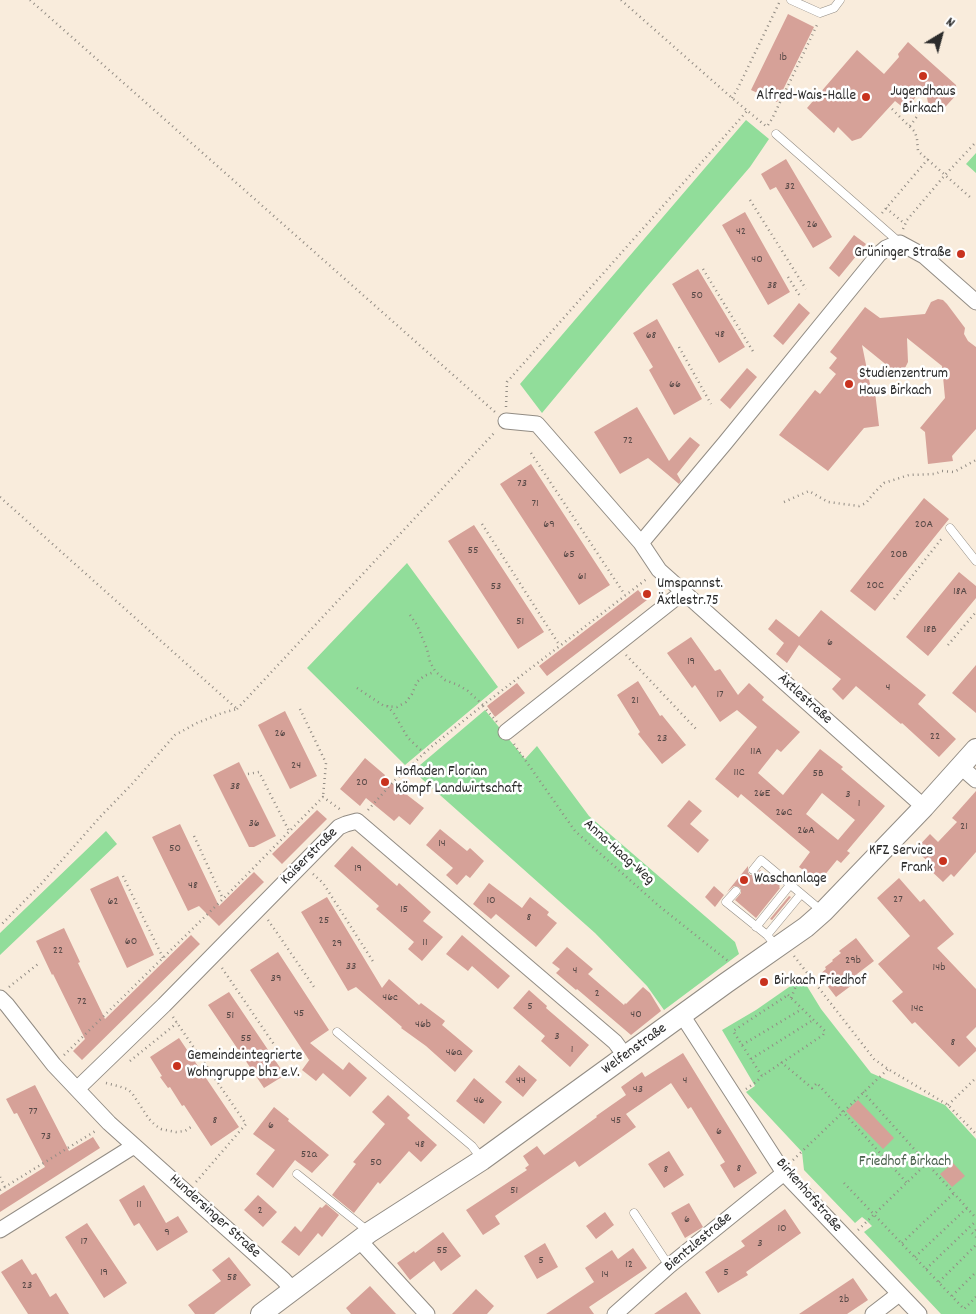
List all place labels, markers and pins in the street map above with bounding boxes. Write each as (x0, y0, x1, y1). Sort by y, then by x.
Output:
marker: Jugendhaus Birkach (917, 70, 929, 82)
place label: Jugendhaus Birkach (890, 84, 956, 119)
place label: Alfred-Wais-Halle (756, 88, 856, 106)
marker: Alfred-Wais-Halle (860, 91, 872, 103)
place label: Grüninger Straße (854, 245, 951, 263)
marker: Grüninger Straße (955, 248, 967, 260)
place label: Studienzentrum Haus Birkach (859, 366, 948, 401)
marker: Studienzentrum Haus Birkach (843, 378, 855, 390)
place label: Umspannst. Äxtlestr.75 (657, 576, 723, 611)
marker: Umspannst. Äxtlestr.75 (641, 588, 653, 600)
place label: Hofladen Florian Kömpf Landwirtschaft (395, 764, 522, 799)
marker: Hofladen Florian Kömpf Landwirtschaft (379, 776, 391, 788)
place label: KFZ Service Frank (869, 843, 933, 878)
marker: KFZ Service Frank (937, 855, 949, 867)
place label: Waschanlage (754, 871, 827, 889)
marker: Waschanlage (738, 874, 750, 886)
place label: Birkach Friedhof (774, 973, 866, 991)
marker: Birkach Friedhof (758, 976, 770, 988)
place label: Gemeindeintegrierte Wohngruppe bhz e.V. (187, 1048, 302, 1083)
marker: Gemeindeintegrierte Wohngruppe bhz e.V. (171, 1060, 183, 1072)

